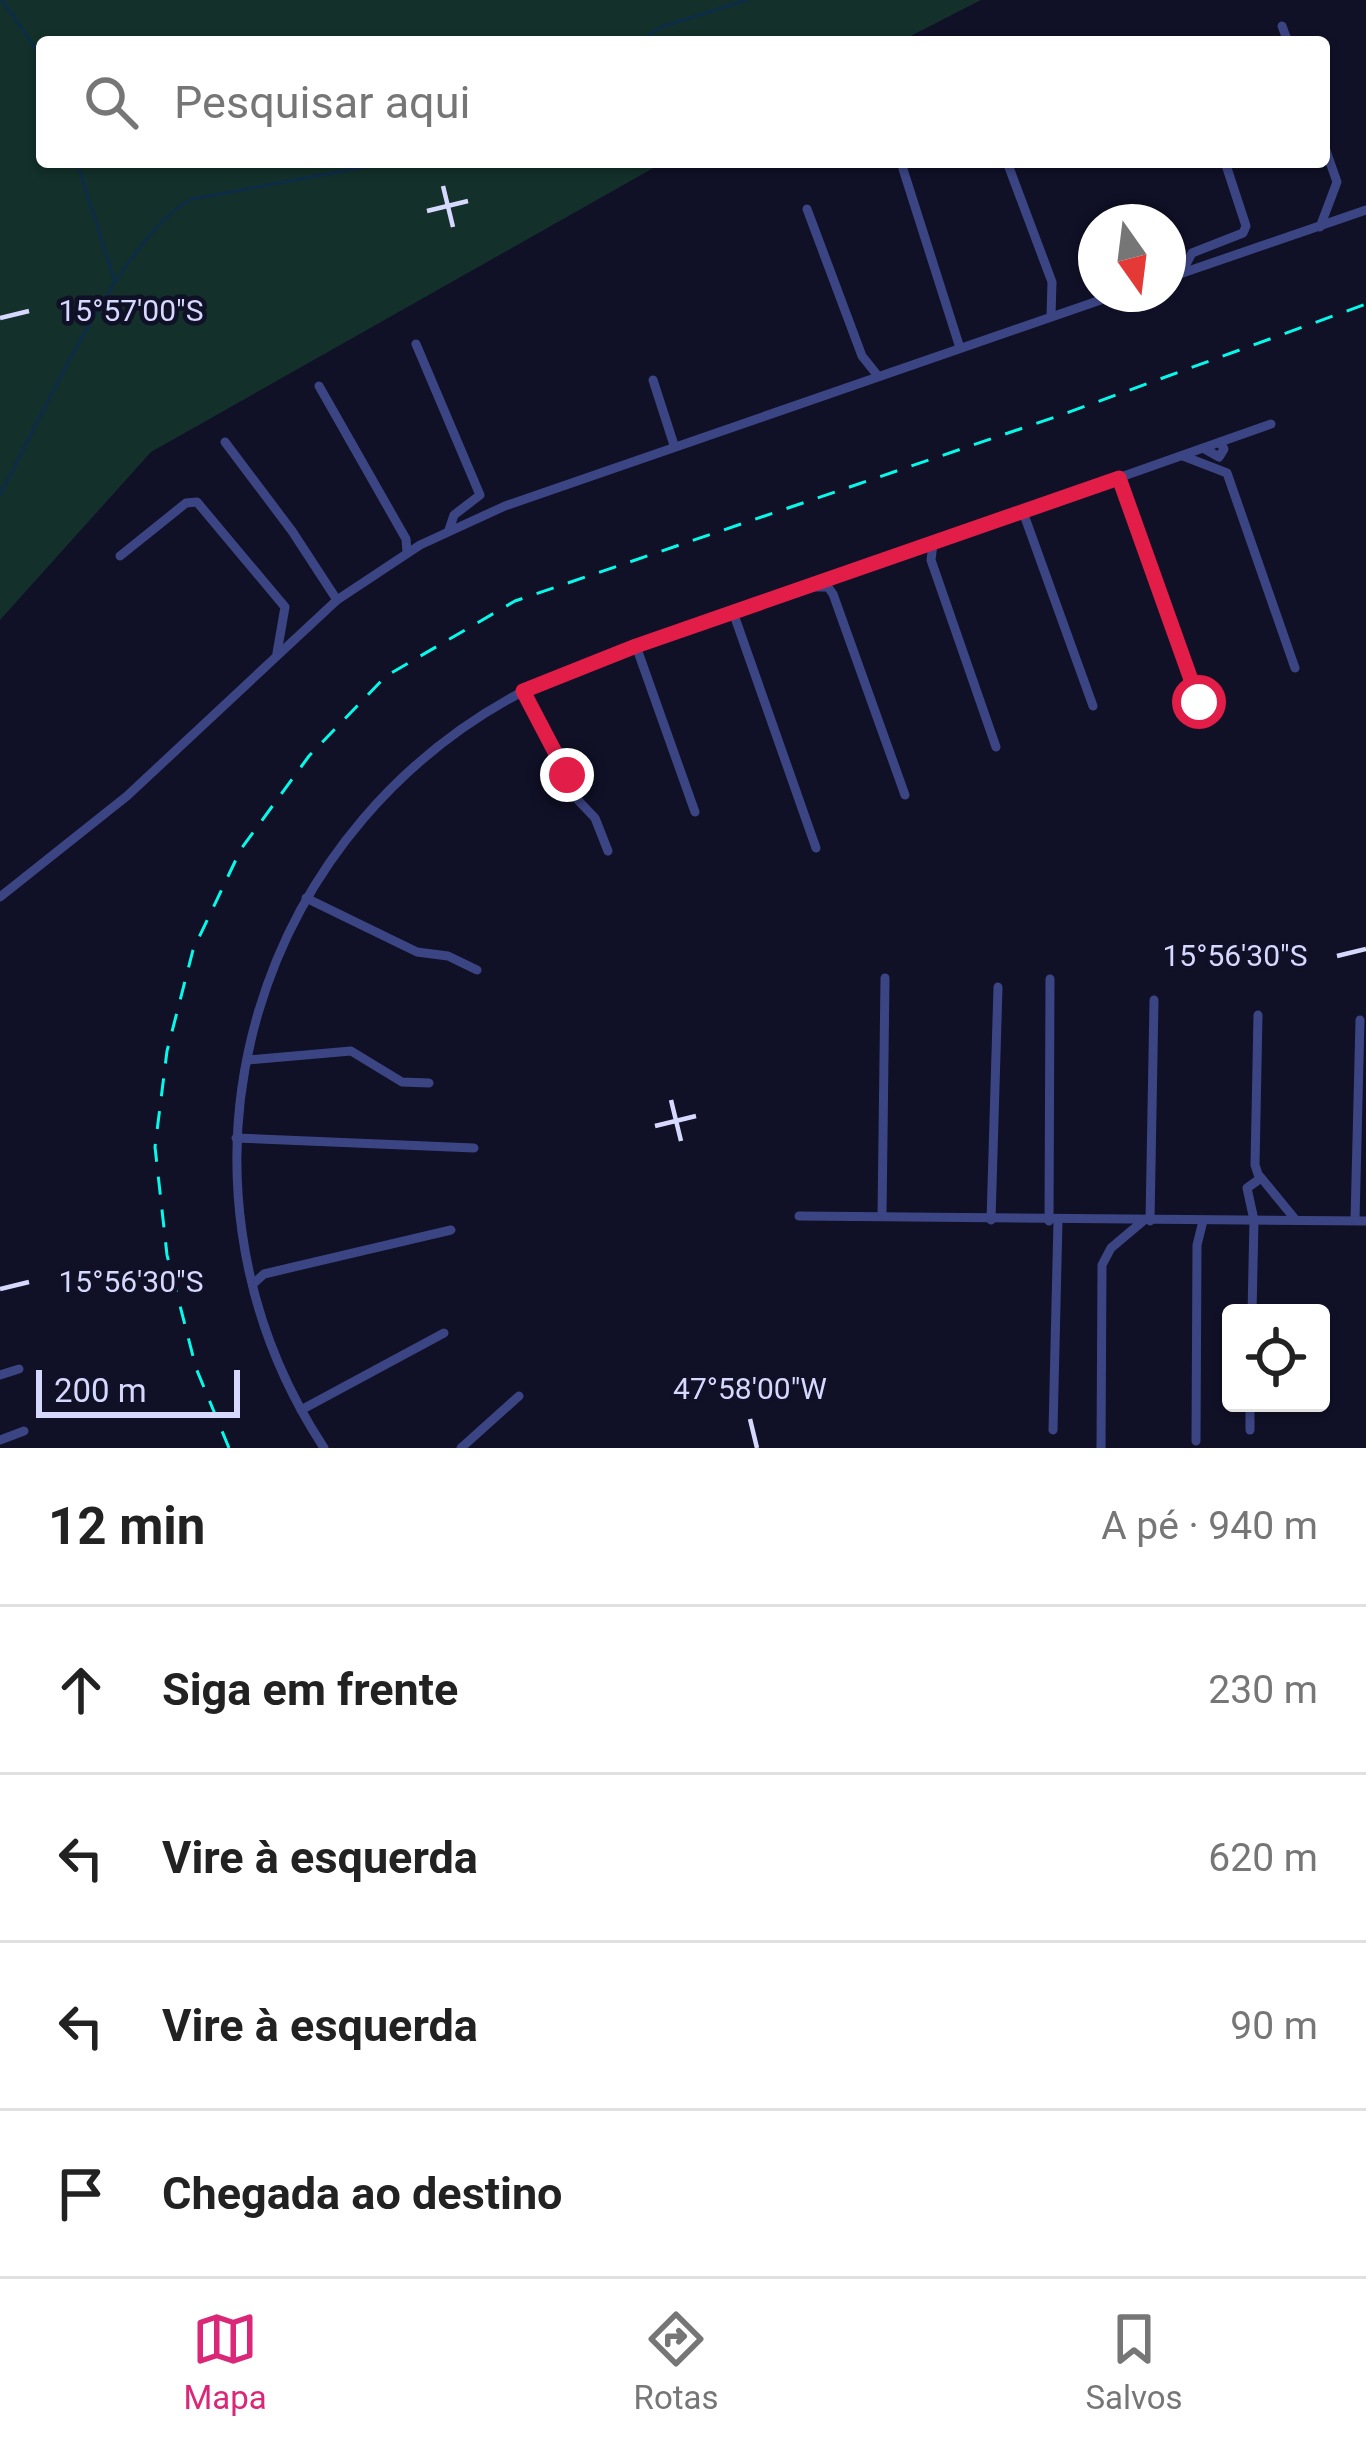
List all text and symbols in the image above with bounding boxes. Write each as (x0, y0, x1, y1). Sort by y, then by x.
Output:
search box (36, 36, 1330, 168)
icon: search (78, 69, 144, 135)
text: Pesquisar aqui (174, 76, 470, 129)
north arrow (1078, 204, 1186, 312)
text: 15°57'00"S (58, 293, 204, 328)
route start (1172, 675, 1226, 729)
route end (540, 748, 594, 802)
text: 15°56'30"S (1162, 938, 1308, 973)
text: 15°56'30"S (58, 1264, 204, 1299)
map controls (1222, 1304, 1330, 1412)
button: locate (1222, 1304, 1330, 1412)
scale bar (36, 1364, 240, 1417)
text: 200 m (54, 1371, 147, 1410)
text: 47°58'00"W (673, 1371, 827, 1406)
text: 12 min (48, 1497, 205, 1556)
text: A pé · 940 m (1101, 1503, 1318, 1549)
icon: ahead (48, 1657, 114, 1723)
text: Siga em frente (162, 1663, 458, 1716)
text: 230 m (1208, 1667, 1318, 1713)
icon: left (48, 1825, 114, 1891)
text: Vire à esquerda (162, 1831, 478, 1884)
text: 620 m (1208, 1835, 1318, 1881)
icon: left (48, 1993, 114, 2059)
text: Vire à esquerda (162, 1999, 478, 2052)
text: 90 m (1230, 2003, 1318, 2049)
icon: arrive (48, 2161, 114, 2227)
text: Chegada ao destino (162, 2167, 563, 2220)
tab: Mapa (183, 2306, 267, 2417)
tab: Rotas (634, 2306, 719, 2417)
tab: Salvos (1085, 2306, 1183, 2417)

